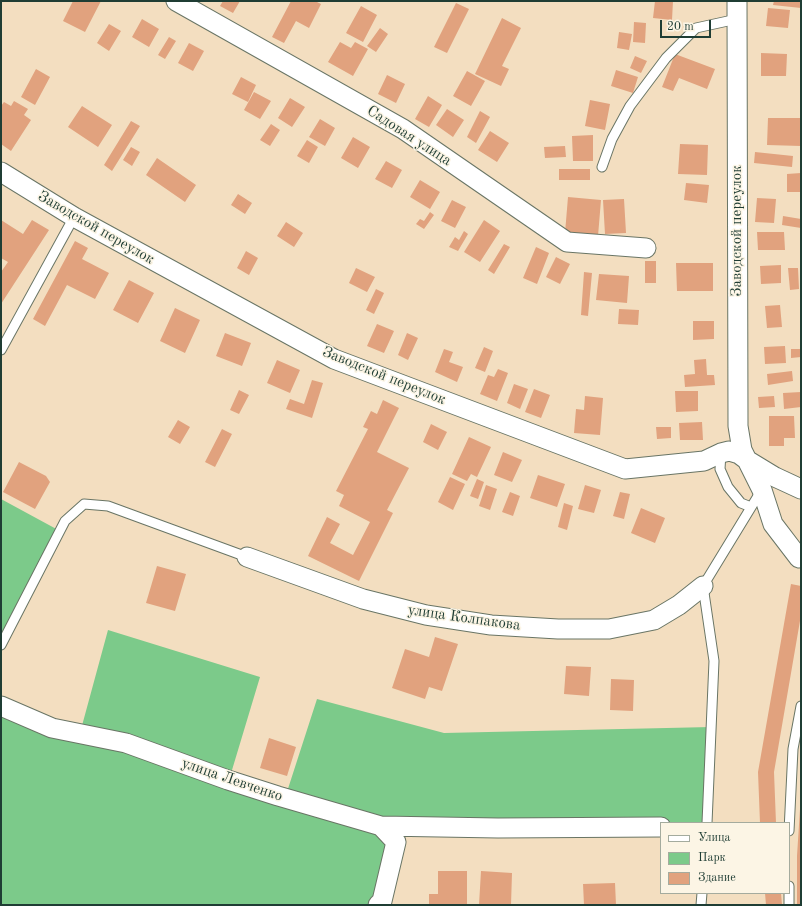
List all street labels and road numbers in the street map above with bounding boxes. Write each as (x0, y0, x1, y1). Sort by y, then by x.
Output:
street label: Садовая улица (363, 102, 455, 170)
street label: Заводской переулок (728, 165, 746, 297)
street label: Заводской переулок (35, 187, 157, 269)
street label: Заводской переулок (320, 343, 448, 409)
street label: улица Колпакова (406, 601, 522, 635)
street label: улица Левченко (179, 754, 285, 806)

